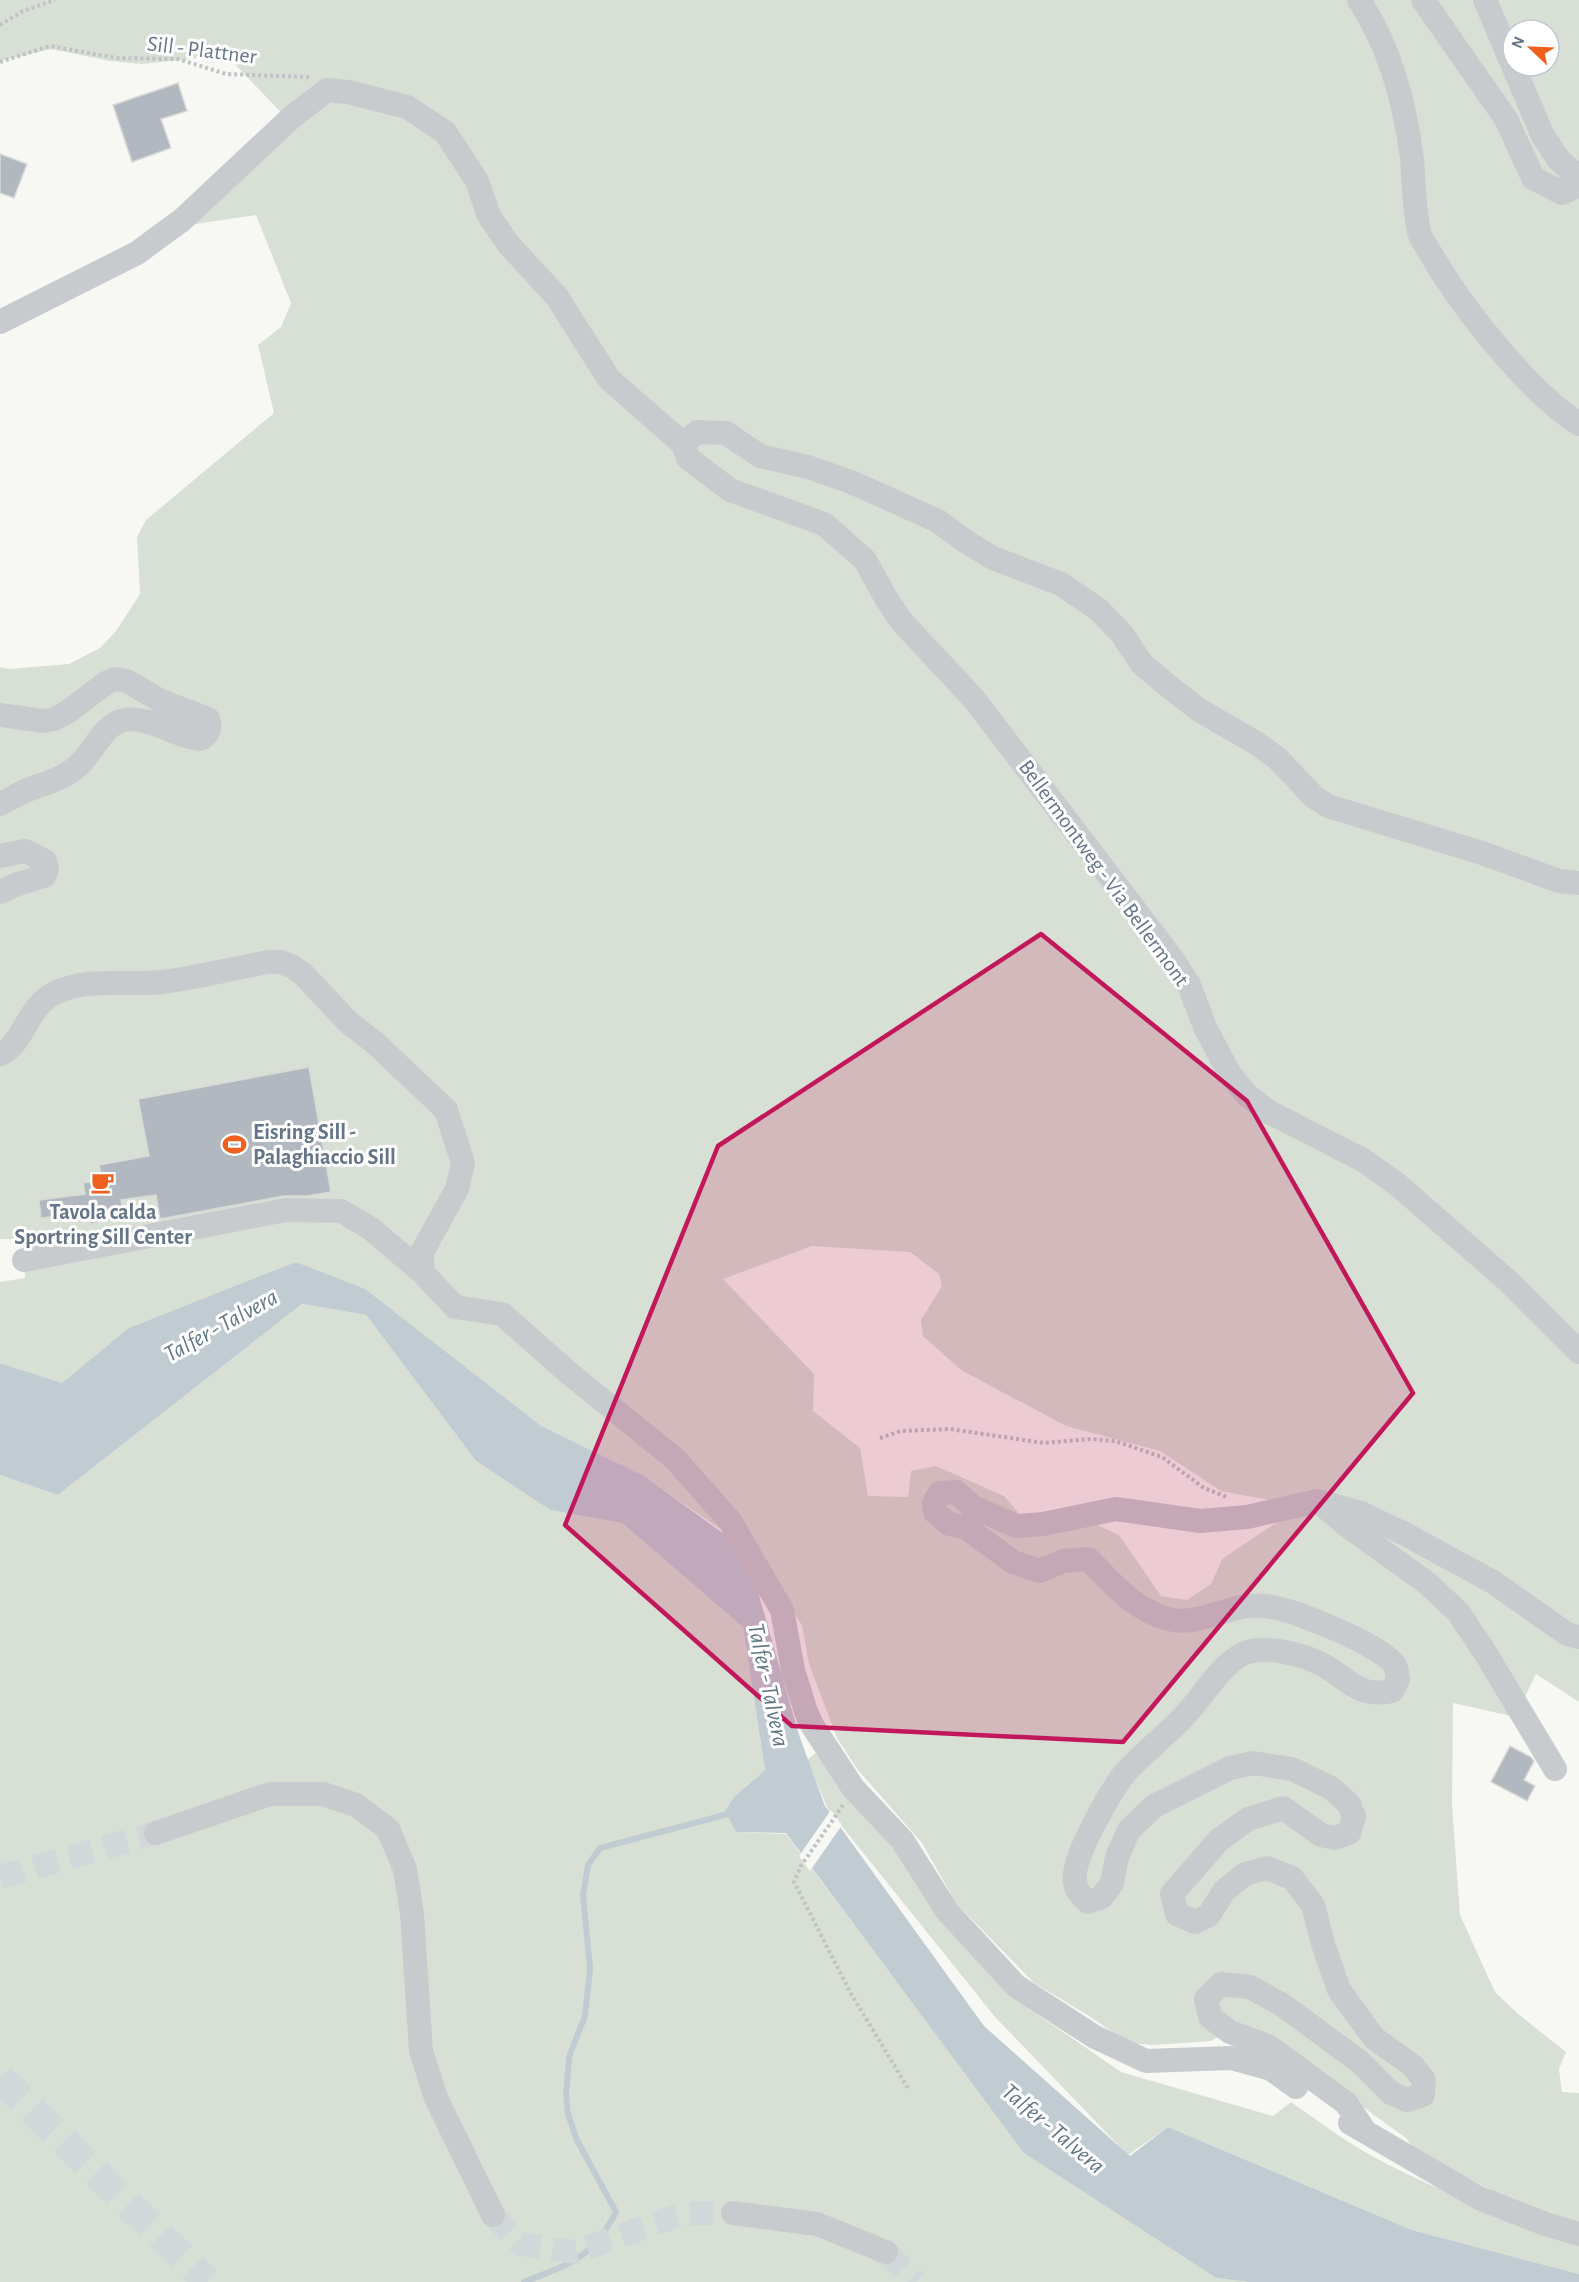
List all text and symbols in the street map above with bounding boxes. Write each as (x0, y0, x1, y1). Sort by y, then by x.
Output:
north arrow (1501, 18, 1561, 78)
street label: Sill - Plattner (146, 32, 258, 68)
text: N (1509, 34, 1528, 51)
street label: Bellermontweg - Via Bellermont (1015, 756, 1193, 990)
place label: Eisring Sill - Palaghiaccio Sill (253, 1121, 396, 1168)
sports icon: Eisring Sill - Palaghiaccio Sill (222, 1132, 248, 1158)
cafe icon: Tavola calda Sportring Sill Center (90, 1170, 116, 1196)
place label: Tavola calda Sportring Sill Center (14, 1201, 192, 1248)
water label: Talfer - Talvera (160, 1285, 282, 1367)
water label: Talfer - Talvera (743, 1621, 793, 1749)
water label: Talfer - Talvera (997, 2079, 1109, 2179)

